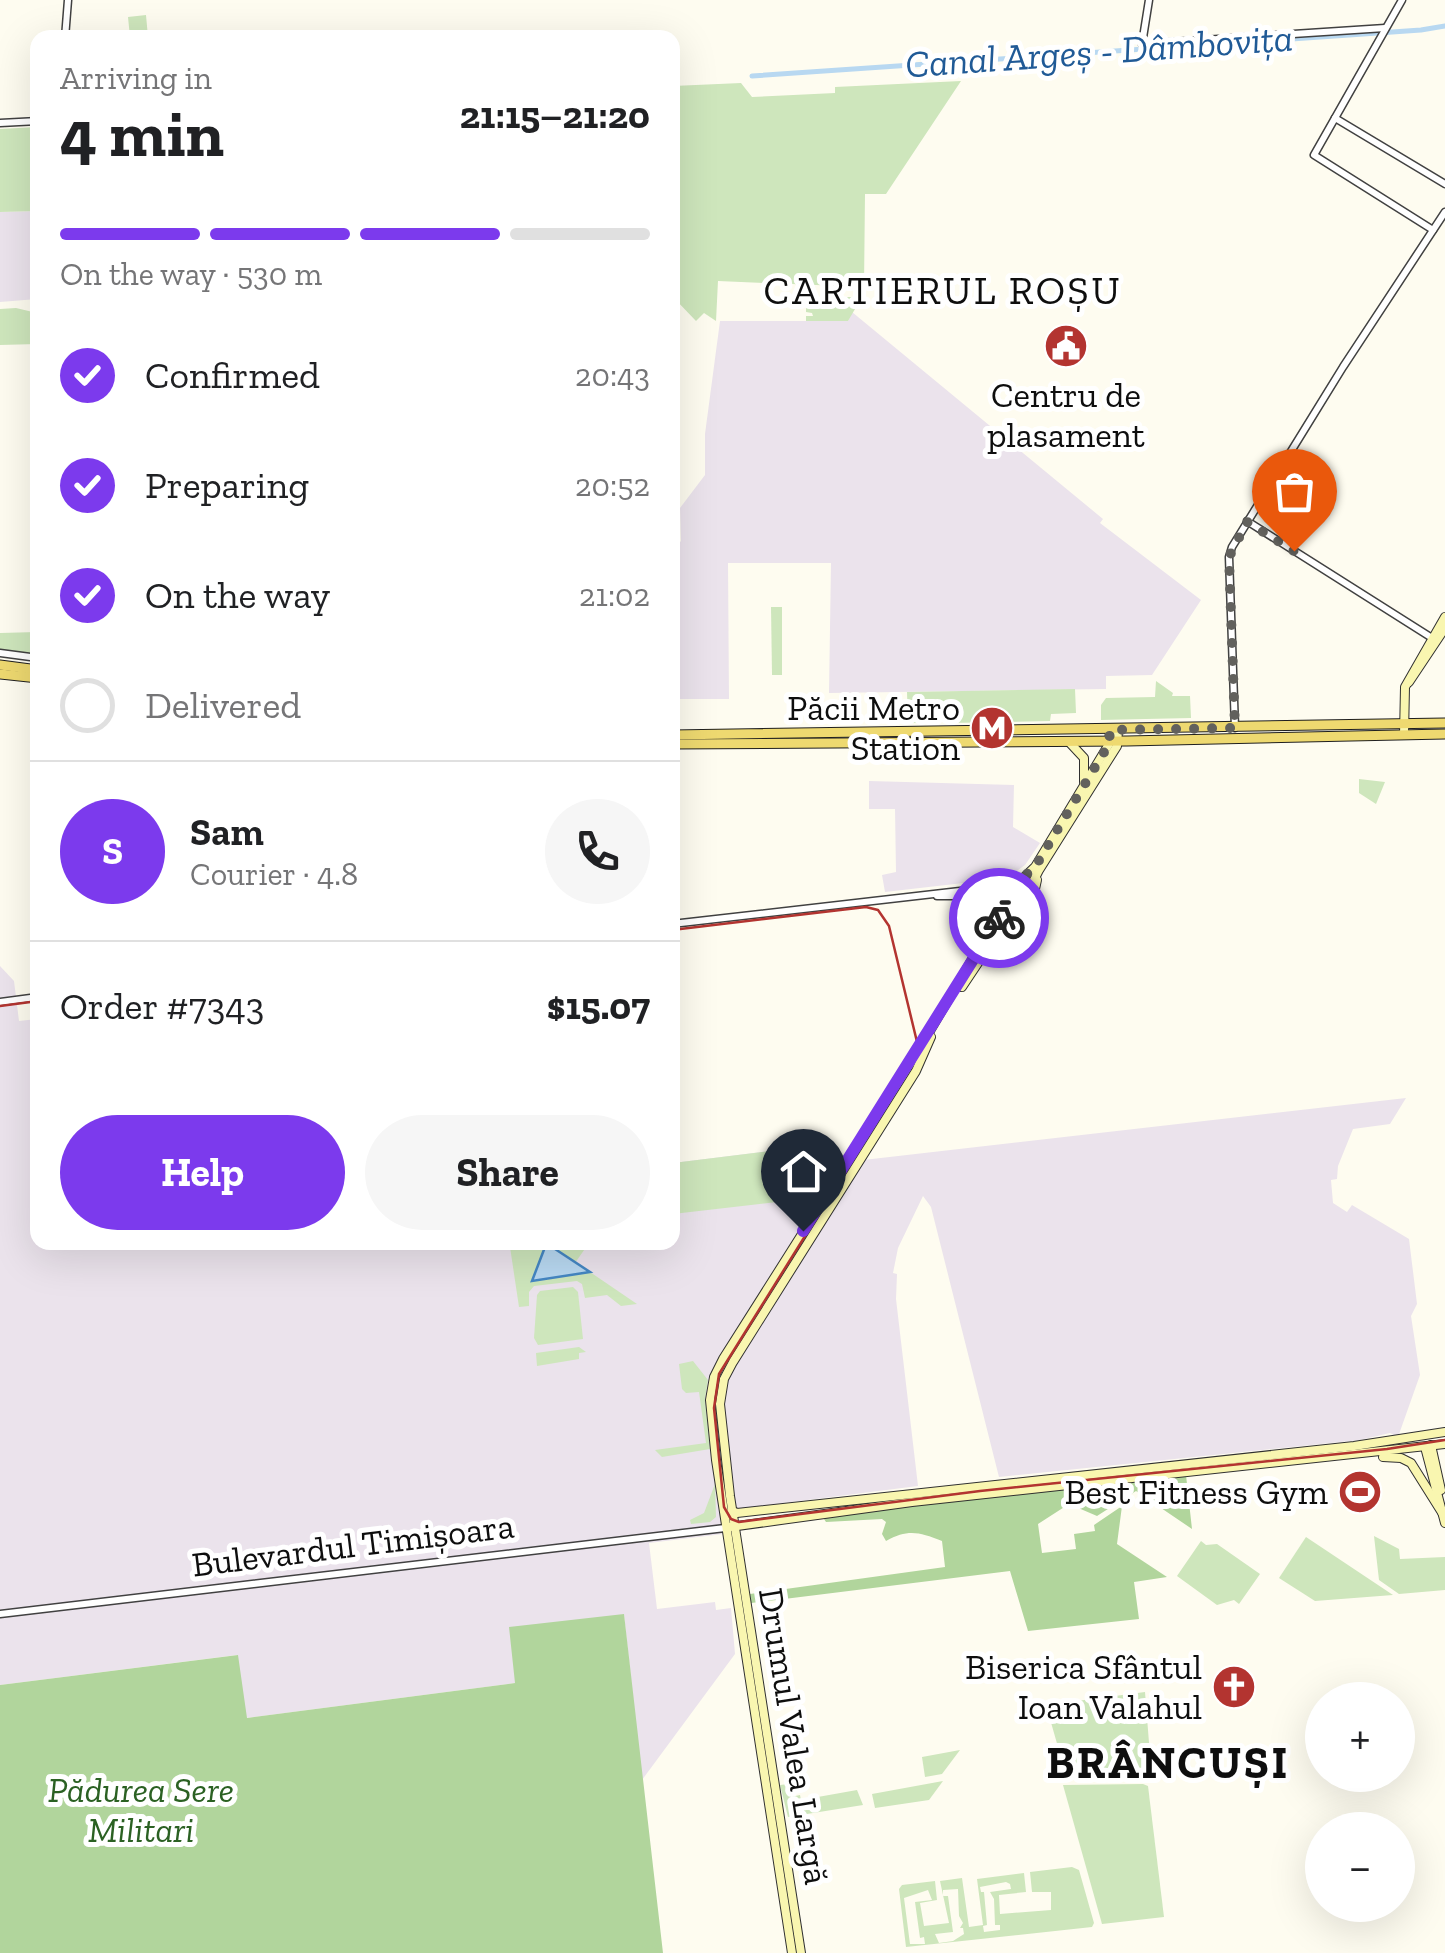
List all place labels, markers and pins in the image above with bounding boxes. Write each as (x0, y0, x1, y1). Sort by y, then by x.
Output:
public building icon: Centru de plasament (1043, 323, 1089, 369)
place label: Centru de plasament (987, 374, 1145, 456)
pin (1252, 449, 1337, 552)
place label: Păcii Metro Station (787, 687, 960, 769)
metro station icon: Păcii Metro Station (969, 705, 1015, 751)
pin (761, 1129, 846, 1232)
sports icon: Best Fitness Gym (1337, 1469, 1383, 1515)
place label: Best Fitness Gym (1064, 1471, 1328, 1513)
place label: Biserica Sfântul Ioan Valahul (965, 1646, 1202, 1728)
church icon: Biserica Sfântul Ioan Valahul (1211, 1664, 1257, 1710)

